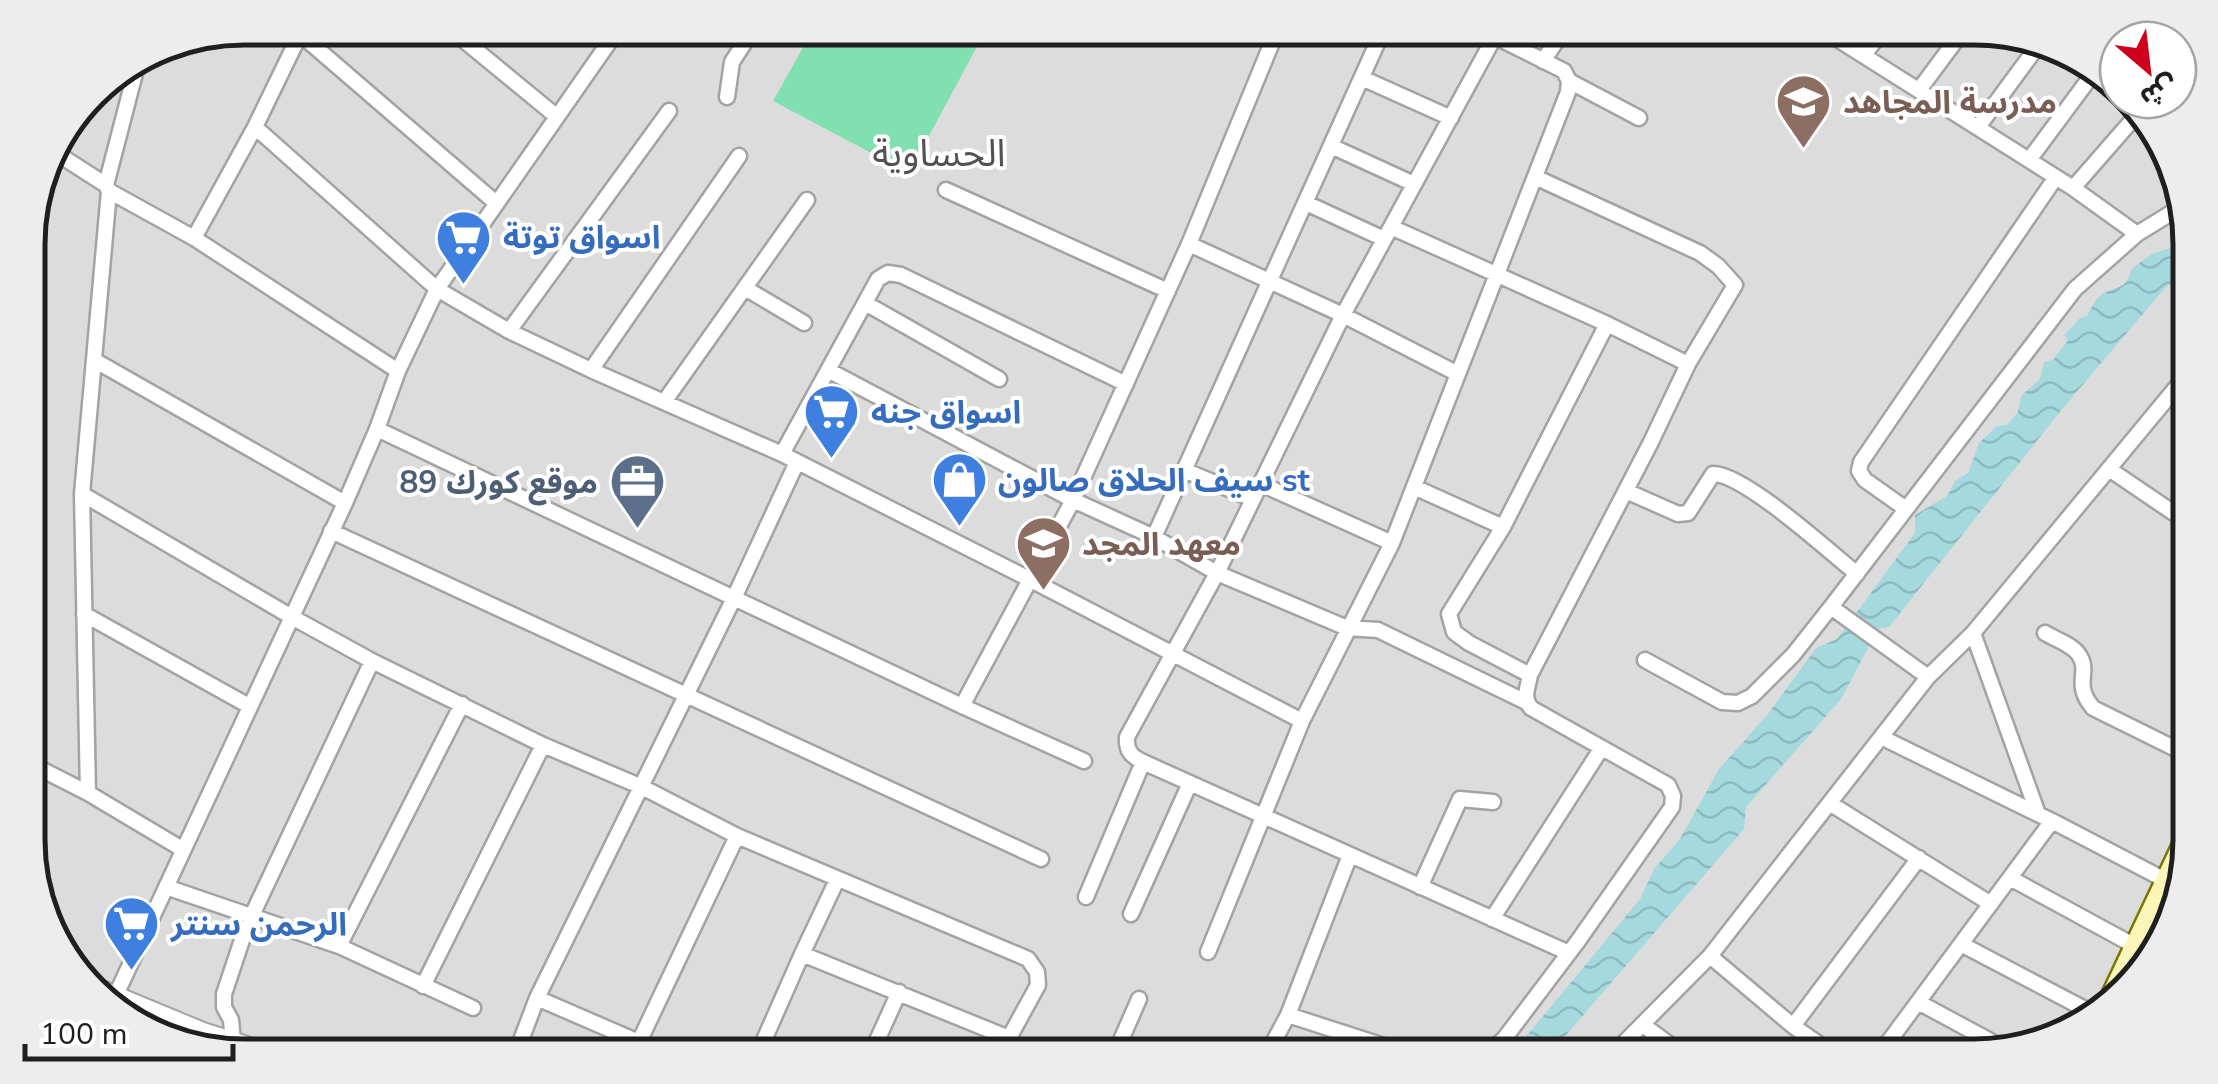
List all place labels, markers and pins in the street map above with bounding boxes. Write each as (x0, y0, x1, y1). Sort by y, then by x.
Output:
school or university icon: مدرسة المجاهد (1774, 72, 1834, 151)
place label: مدرسة المجاهد (1843, 81, 2057, 124)
supermarket icon: اسواق توتة (434, 207, 494, 286)
place label: اسواق توتة (503, 216, 660, 259)
supermarket icon: اسواق جنه (802, 382, 862, 461)
place label: اسواق جنه (871, 391, 1021, 434)
shop icon: سيف الحلاق صالون st (929, 450, 989, 529)
office icon: موقع كورك 89 (607, 452, 667, 531)
place label: سيف الحلاق صالون st (998, 459, 1310, 502)
place label: موقع كورك 89 (399, 461, 598, 506)
school or university icon: معهد المجد (1013, 514, 1073, 593)
place label: معهد المجد (1082, 523, 1241, 566)
supermarket icon: الرحمن سنتر (102, 894, 162, 973)
place label: الرحمن سنتر (169, 903, 347, 946)

